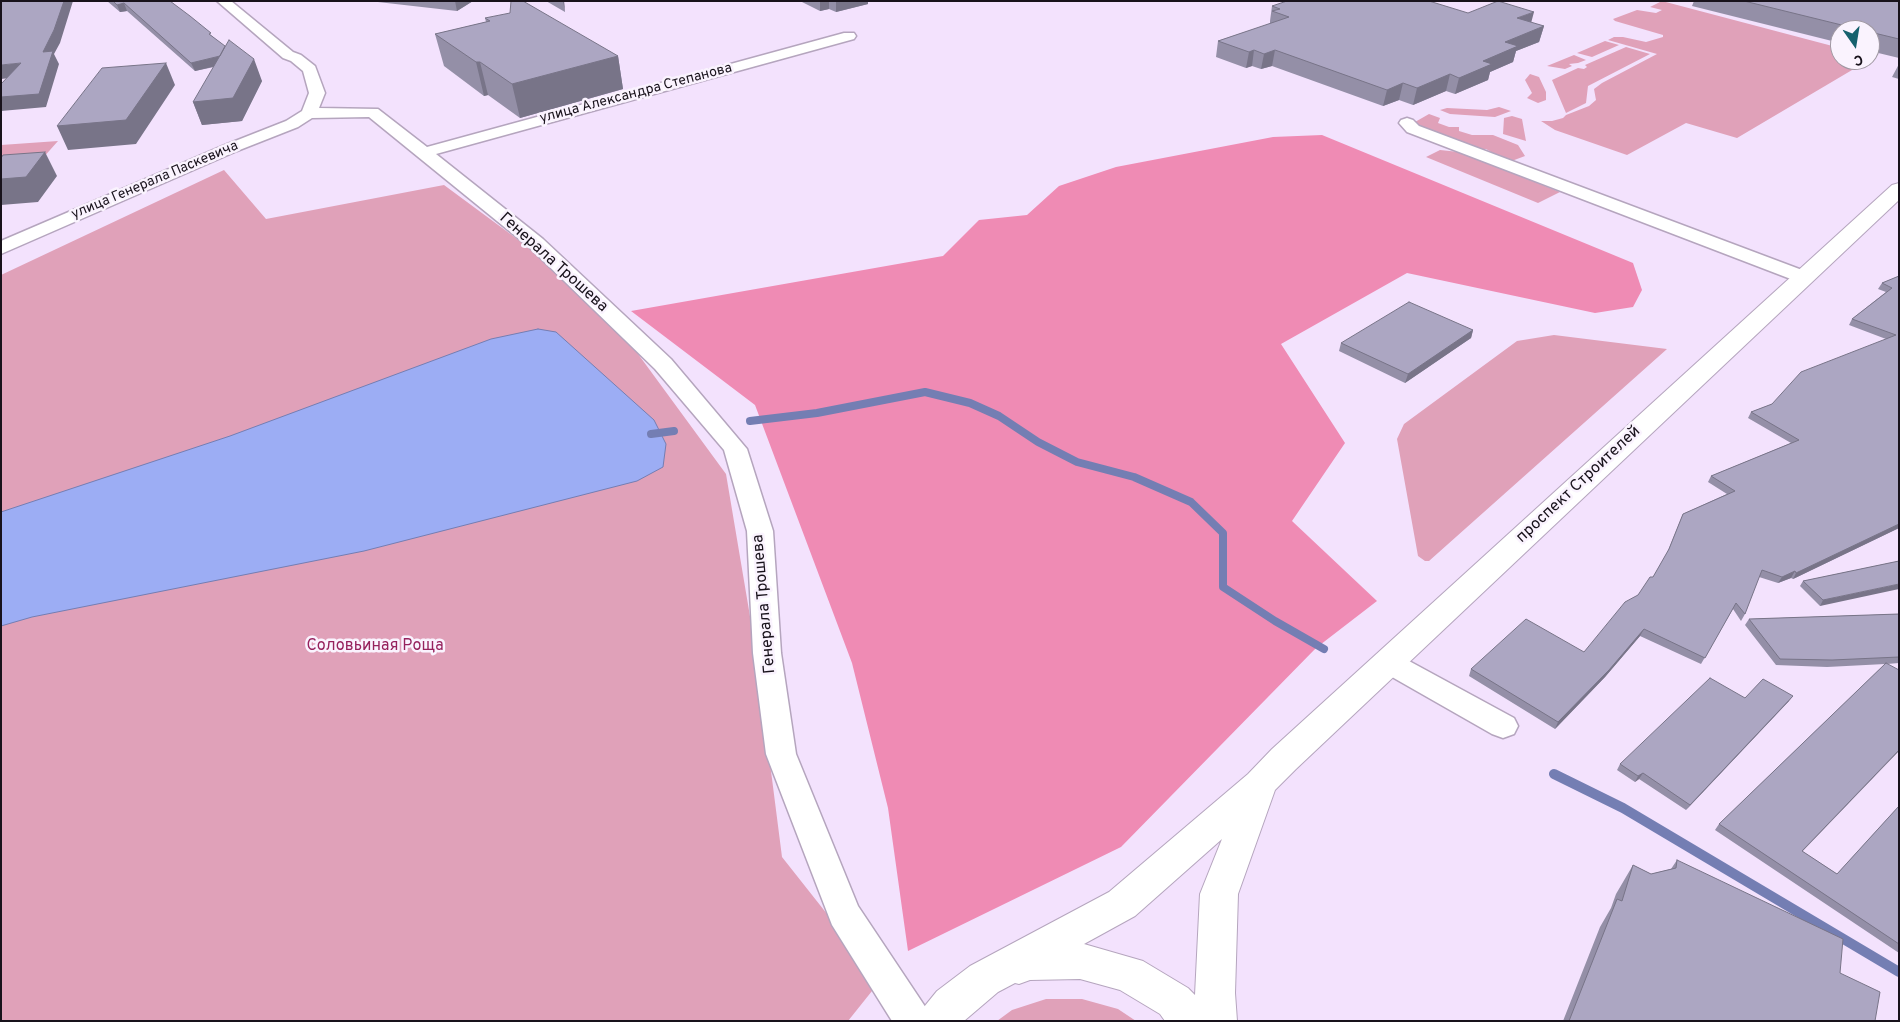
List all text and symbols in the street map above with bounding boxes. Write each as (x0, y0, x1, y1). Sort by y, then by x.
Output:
north arrow (1830, 20, 1880, 70)
text: С (1852, 50, 1865, 68)
street label: улица Александра Степанова (538, 60, 734, 128)
street label: улица Генерала Паскевича (69, 138, 241, 224)
street label: Генерала Трошева (495, 209, 611, 317)
street label: проспект Строителей (1513, 422, 1645, 548)
street label: Генерала Трошева (749, 534, 781, 674)
park label: Соловьиная Роща (306, 637, 444, 657)

